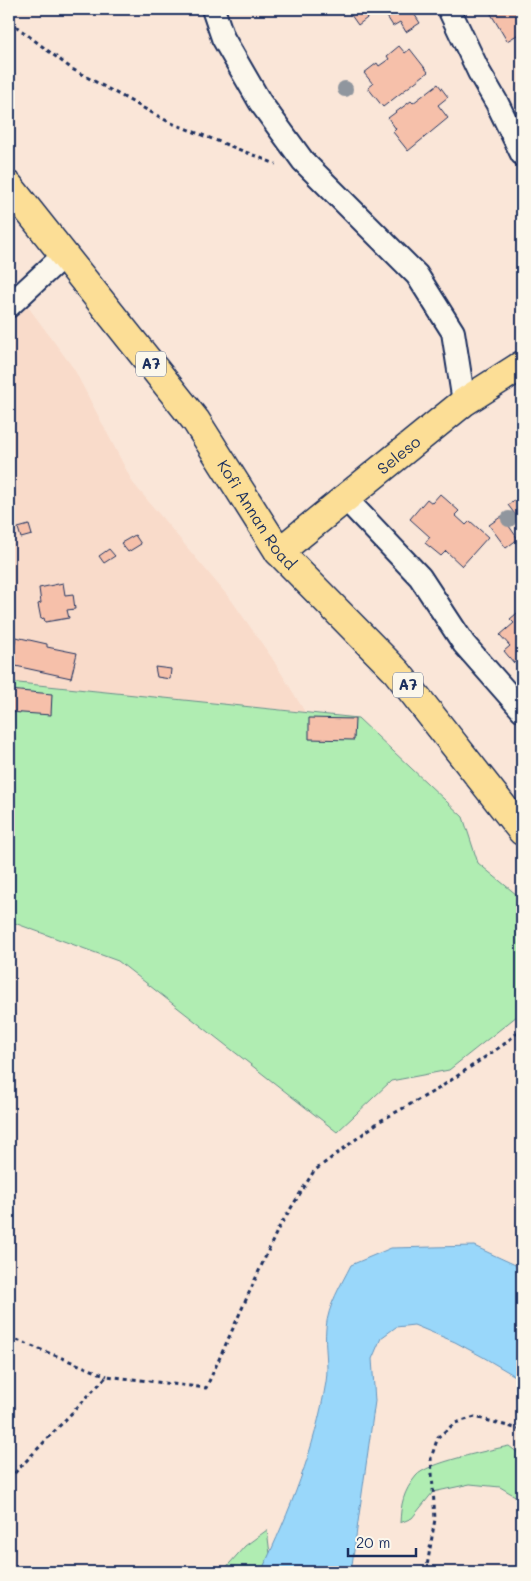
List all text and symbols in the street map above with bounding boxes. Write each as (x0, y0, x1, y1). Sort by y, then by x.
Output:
road number: A7 (136, 352, 166, 376)
street label: Seleso (372, 431, 424, 479)
street label: Kofi Annan Road (213, 455, 301, 574)
road number: A7 (393, 672, 423, 698)
scale bar (348, 1526, 416, 1558)
text: 20 m (356, 1532, 390, 1552)

